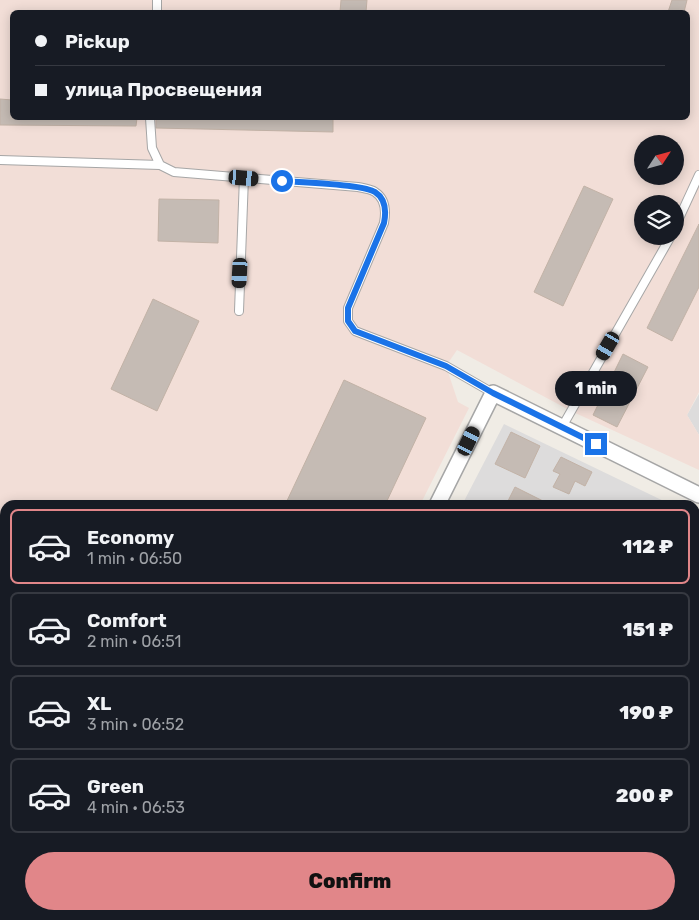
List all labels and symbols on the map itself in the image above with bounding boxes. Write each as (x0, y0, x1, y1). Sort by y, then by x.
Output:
north arrow (634, 135, 684, 185)
car (228, 169, 259, 187)
route start (271, 170, 293, 192)
car (231, 258, 248, 288)
car (594, 329, 621, 363)
callout: 1 min (555, 372, 637, 406)
car (455, 424, 482, 458)
route end (585, 433, 607, 455)

